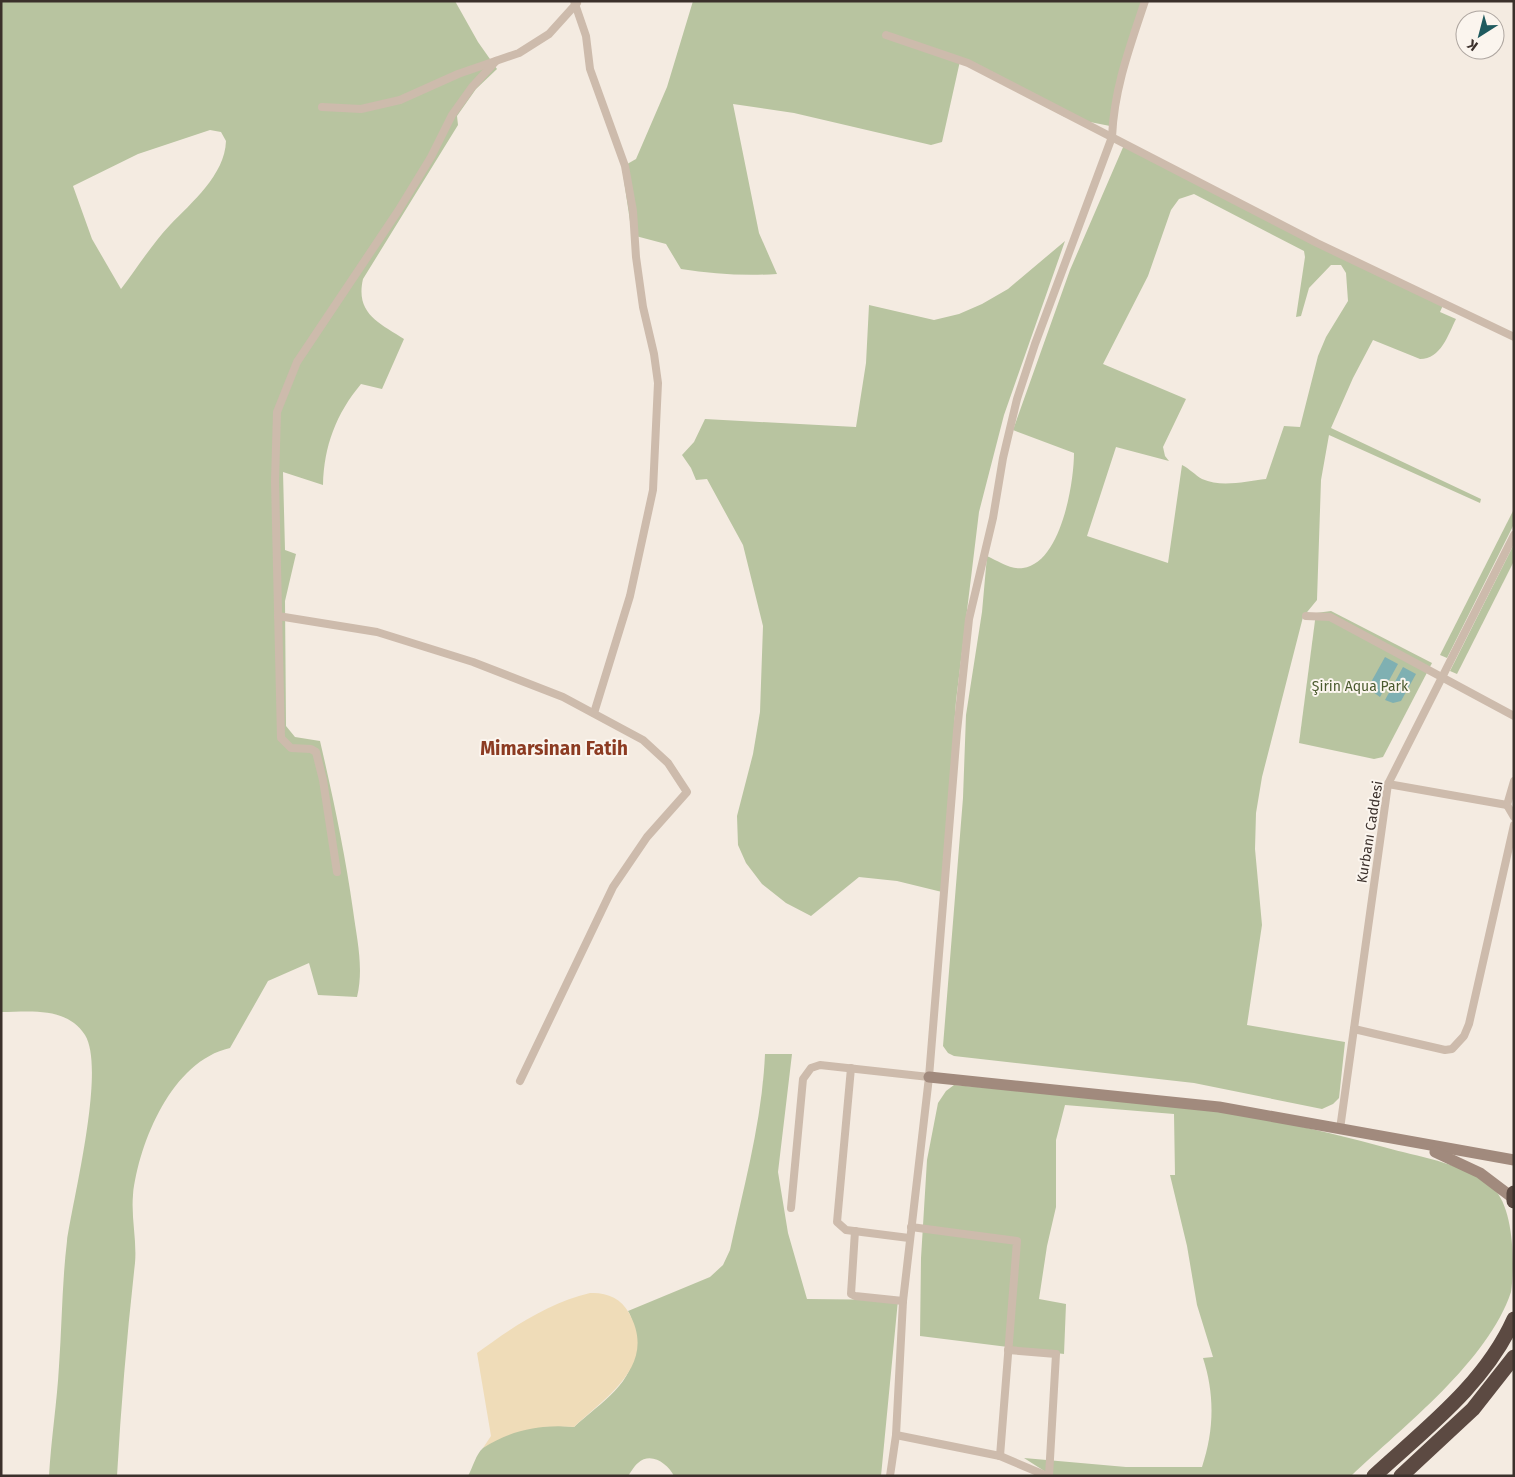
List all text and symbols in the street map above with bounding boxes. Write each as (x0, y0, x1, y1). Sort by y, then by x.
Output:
north arrow (1455, 10, 1505, 60)
text: K (1463, 35, 1481, 55)
park label: Şirin Aqua Park (1312, 678, 1409, 695)
district label: Mimarsinan Fatih (480, 737, 628, 760)
street label: Kurbanı Caddesi (1354, 780, 1386, 884)

